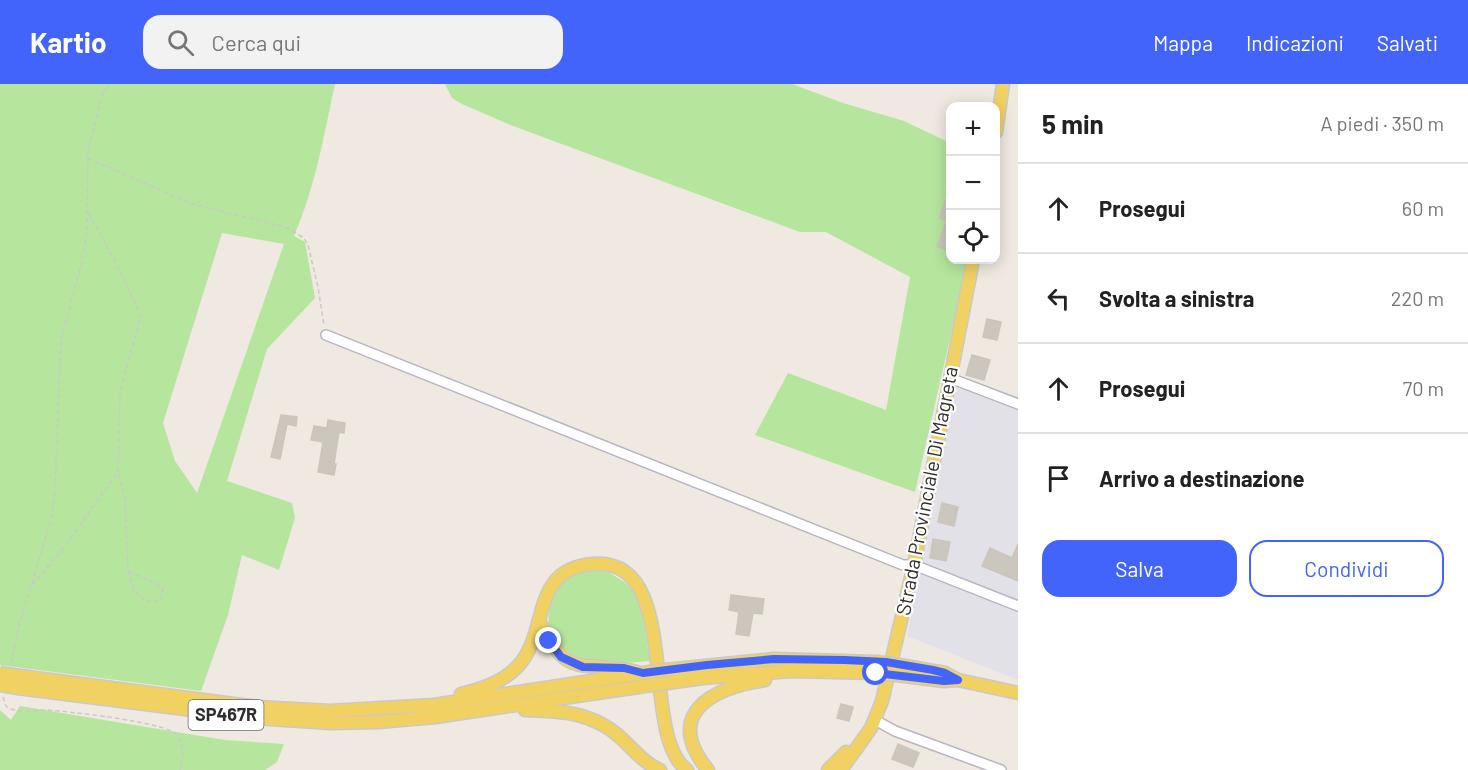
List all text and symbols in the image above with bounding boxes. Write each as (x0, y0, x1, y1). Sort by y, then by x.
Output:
search box (143, 15, 563, 69)
text: Kartio (30, 25, 107, 59)
icon: search (164, 26, 197, 59)
text: Cerca qui (212, 29, 301, 55)
text: Mappa (1153, 30, 1213, 55)
text: Indicazioni (1246, 30, 1344, 55)
text: Salvati (1377, 30, 1438, 55)
map controls (946, 102, 1000, 264)
button: + (946, 102, 1000, 156)
text: 5 min (1042, 108, 1104, 139)
text: A piedi · 350 m (1320, 111, 1444, 135)
button: − (946, 156, 1000, 210)
icon: ahead (1042, 192, 1075, 225)
text: Prosegui (1099, 195, 1185, 221)
text: 60 m (1402, 196, 1444, 220)
button: locate (946, 210, 1000, 264)
icon: left (1042, 282, 1075, 315)
text: Svolta a sinistra (1099, 285, 1254, 311)
text: 220 m (1391, 286, 1444, 310)
street label: Strada Provinciale Di Magreta (890, 364, 962, 617)
icon: ahead (1042, 372, 1075, 405)
text: Prosegui (1099, 375, 1185, 401)
text: 70 m (1403, 376, 1444, 400)
icon: arrive (1042, 462, 1075, 495)
text: Arrivo a destinazione (1099, 465, 1305, 491)
button: Salva (1042, 540, 1237, 597)
button: Condividi (1249, 540, 1444, 597)
route end (535, 627, 561, 653)
route start (862, 659, 888, 685)
road number: SP467R (188, 700, 264, 730)

